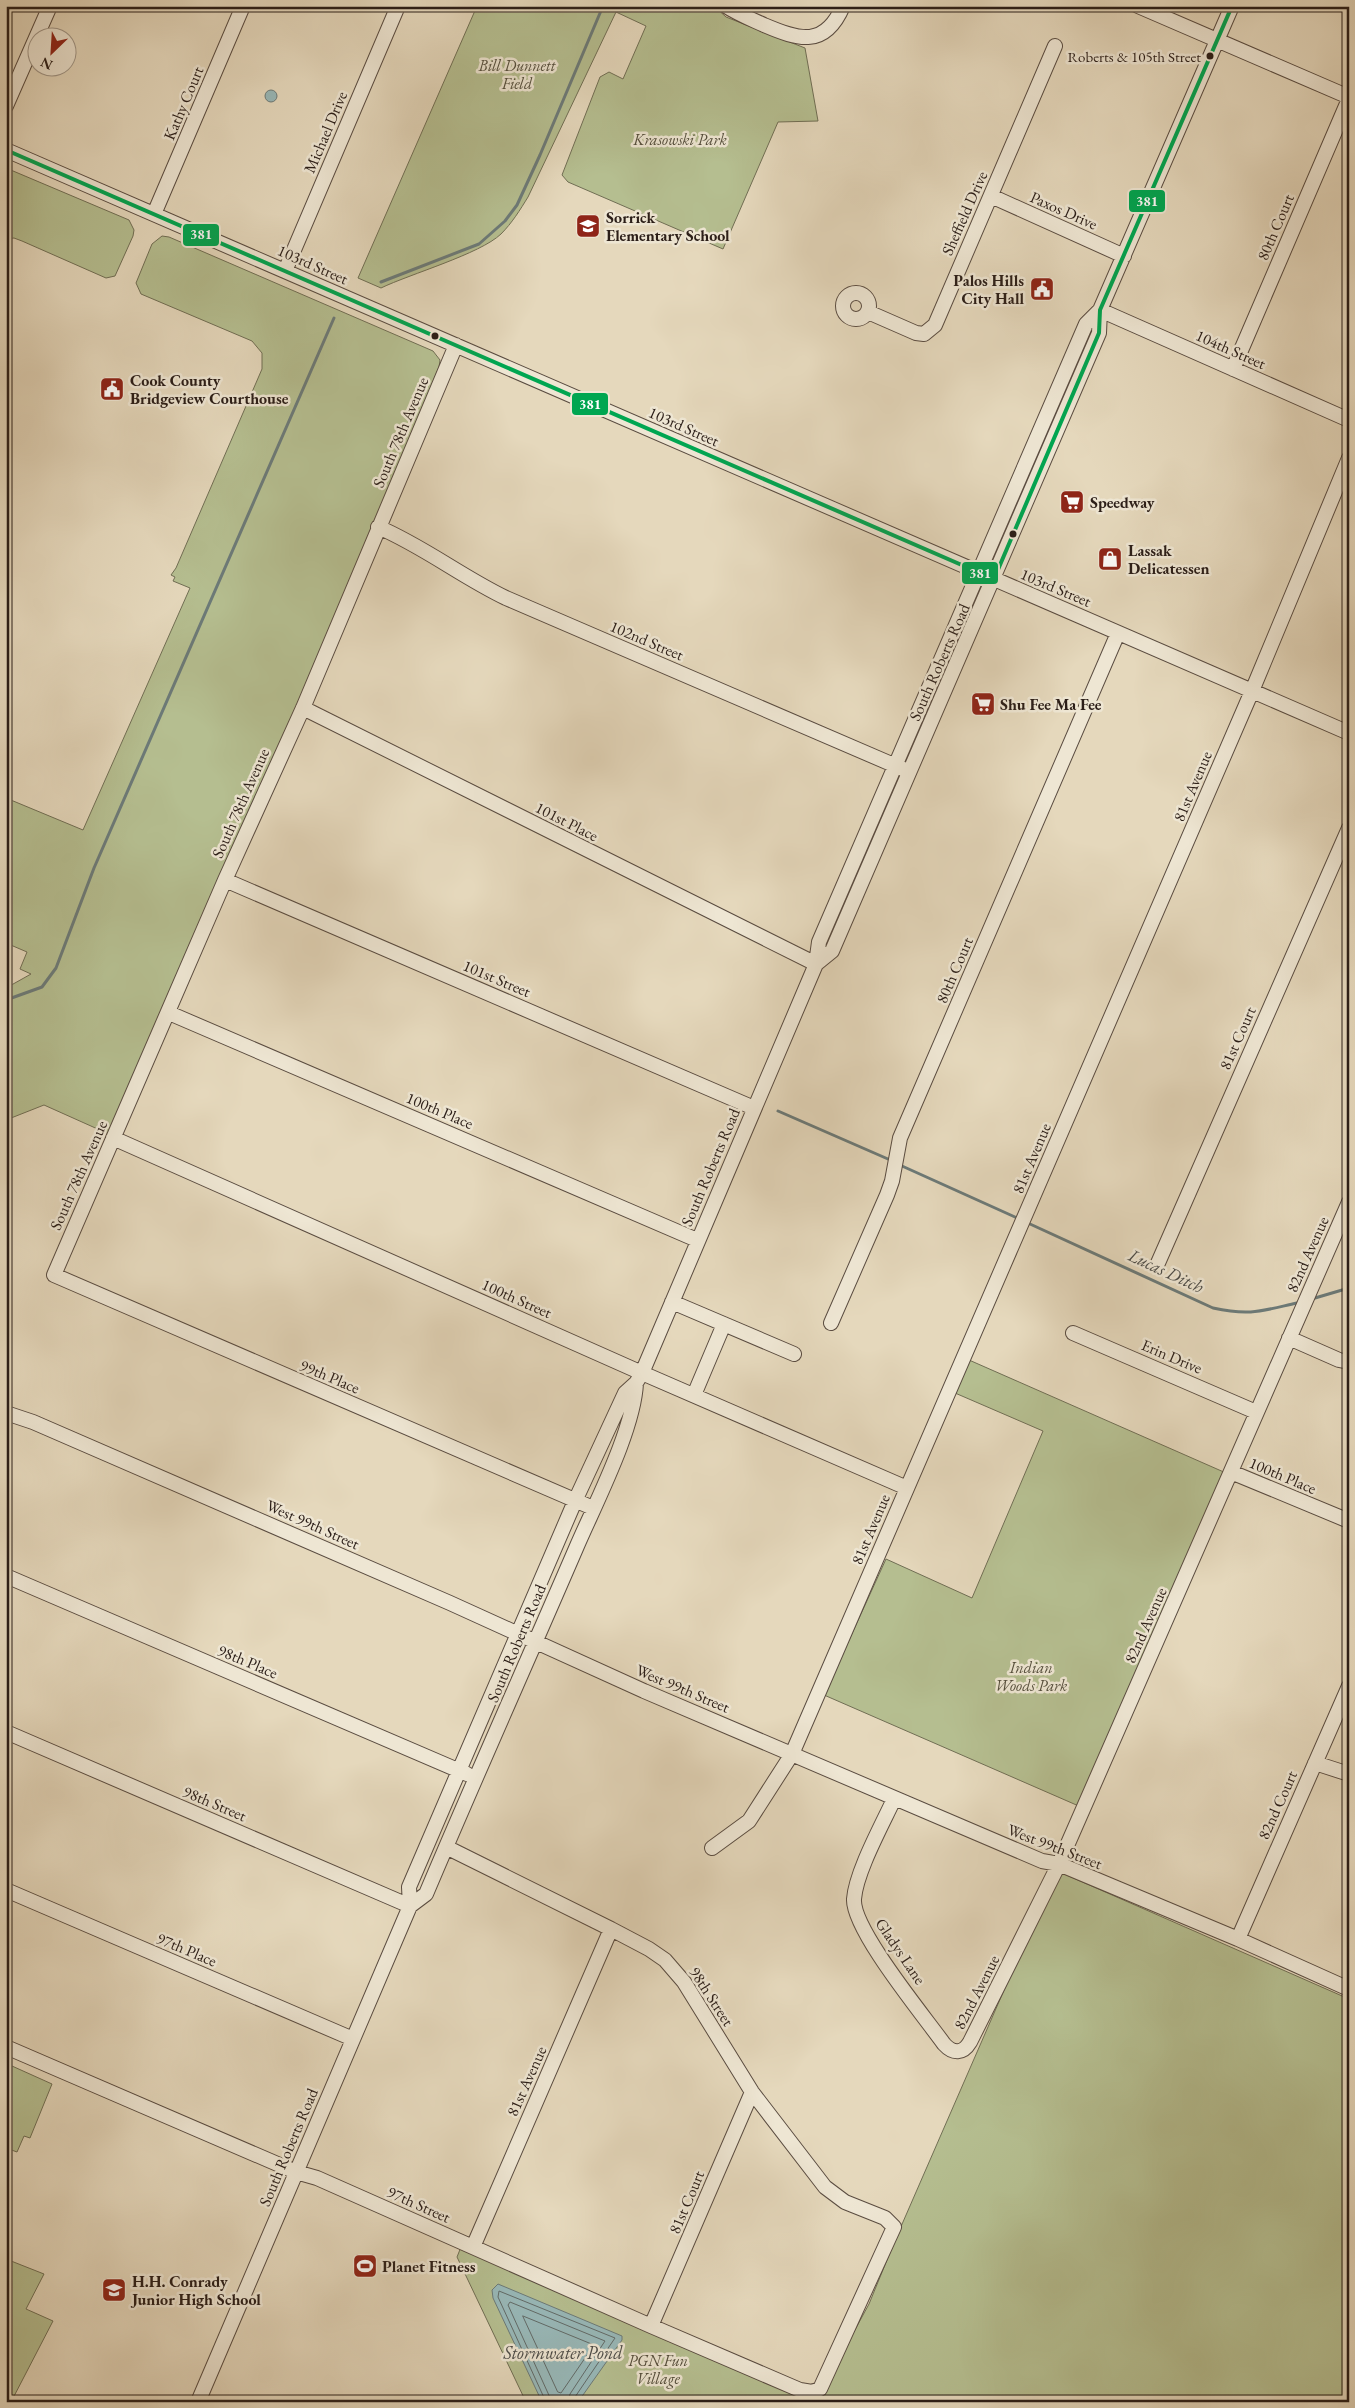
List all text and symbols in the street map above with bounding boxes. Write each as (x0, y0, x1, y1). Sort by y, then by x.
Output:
north arrow (28, 28, 78, 78)
place label: Roberts & 105th Street (1067, 47, 1201, 66)
marker: Roberts & 105th Street (1205, 51, 1215, 61)
text: N (37, 53, 55, 74)
park label: Bill Dunnett Field (478, 55, 557, 94)
street label: Kathy Court (159, 63, 208, 143)
street label: Michael Drive (299, 88, 352, 176)
park label: Krasowski Park (632, 129, 727, 150)
street label: Sheffield Drive (937, 168, 992, 259)
street label: Paxos Drive (1027, 186, 1101, 235)
line badge: 381 (1128, 189, 1166, 213)
street label: 80th Court (1252, 191, 1299, 263)
text: 381 (1136, 192, 1158, 210)
place label: Sorrick Elementary School (606, 207, 730, 246)
school or university icon: Sorrick Elementary School (575, 213, 601, 239)
line badge: 381 (182, 223, 220, 247)
text: 381 (190, 225, 212, 243)
street label: 103rd Street (274, 240, 351, 289)
place label: Palos Hills City Hall (953, 270, 1024, 309)
public building icon: Palos Hills City Hall (1029, 276, 1055, 302)
street label: 104th Street (1192, 325, 1269, 374)
unlabelled marker (430, 331, 440, 341)
place label: Cook County Bridgeview Courthouse (130, 370, 289, 409)
street label: South 78th Avenue (368, 374, 433, 491)
public building icon: Cook County Bridgeview Courthouse (99, 376, 125, 402)
line badge: 381 (571, 392, 609, 416)
text: 381 (579, 395, 601, 413)
street label: 103rd Street (645, 402, 722, 451)
supermarket icon: Speedway (1059, 489, 1085, 515)
place label: Speedway (1090, 492, 1155, 513)
unlabelled marker (1008, 529, 1018, 539)
place label: Lassak Delicatessen (1128, 540, 1209, 579)
shop icon: Lassak Delicatessen (1097, 546, 1123, 572)
line badge: 381 (961, 561, 999, 585)
street label: 103rd Street (1017, 563, 1094, 612)
text: 381 (969, 564, 991, 582)
street label: South Roberts Road (904, 599, 975, 724)
street label: 102nd Street (607, 616, 687, 665)
supermarket icon: Shu Fee Ma Fee (970, 691, 996, 717)
place label: Shu Fee Ma Fee (1000, 694, 1102, 715)
street label: South 78th Avenue (207, 745, 274, 861)
street label: 81st Avenue (1168, 748, 1217, 825)
street label: 101st Place (532, 797, 602, 846)
street label: 80th Court (931, 934, 978, 1006)
street label: 101st Street (460, 955, 534, 1002)
street label: 81st Court (1214, 1003, 1261, 1073)
street label: 100th Place (403, 1087, 477, 1134)
street label: South Roberts Road (676, 1104, 745, 1229)
street label: South 78th Avenue (45, 1117, 112, 1233)
street label: 81st Avenue (1007, 1120, 1056, 1197)
street label: 82nd Avenue (1281, 1213, 1334, 1295)
water label: Lucas Ditch (1124, 1243, 1208, 1298)
street label: 100th Street (478, 1274, 555, 1323)
street label: Erin Drive (1138, 1334, 1205, 1379)
street label: 99th Place (297, 1354, 363, 1398)
street label: 100th Place (1246, 1452, 1320, 1499)
street label: 81st Avenue (846, 1491, 895, 1568)
street label: West 99th Street (263, 1495, 363, 1554)
street label: South Roberts Road (482, 1580, 551, 1705)
street label: 82nd Avenue (1119, 1584, 1172, 1666)
street label: 98th Place (215, 1639, 281, 1683)
park label: Indian Woods Park (995, 1657, 1068, 1696)
street label: West 99th Street (633, 1659, 733, 1718)
street label: 82nd Court (1253, 1768, 1302, 1843)
street label: 98th Street (180, 1781, 250, 1826)
street label: West 99th Street (1005, 1819, 1105, 1874)
street label: Gladys Lane (871, 1914, 930, 1989)
street label: 97th Place (154, 1927, 220, 1971)
street label: 82nd Avenue (949, 1951, 1004, 2033)
street label: 98th Street (685, 1962, 739, 2030)
street label: 81st Avenue (502, 2043, 551, 2120)
street label: South Roberts Road (254, 2084, 323, 2209)
street label: 81st Court (664, 2167, 709, 2237)
street label: 97th Street (384, 2181, 454, 2228)
sports icon: Planet Fitness (352, 2253, 378, 2279)
place label: Planet Fitness (382, 2256, 476, 2277)
place label: H.H. Conrady Junior High School (130, 2271, 261, 2310)
school or university icon: H.H. Conrady Junior High School (101, 2277, 127, 2303)
water label: Stormwater Pond (502, 2341, 623, 2364)
park label: PGN Fun Village (628, 2350, 688, 2389)

